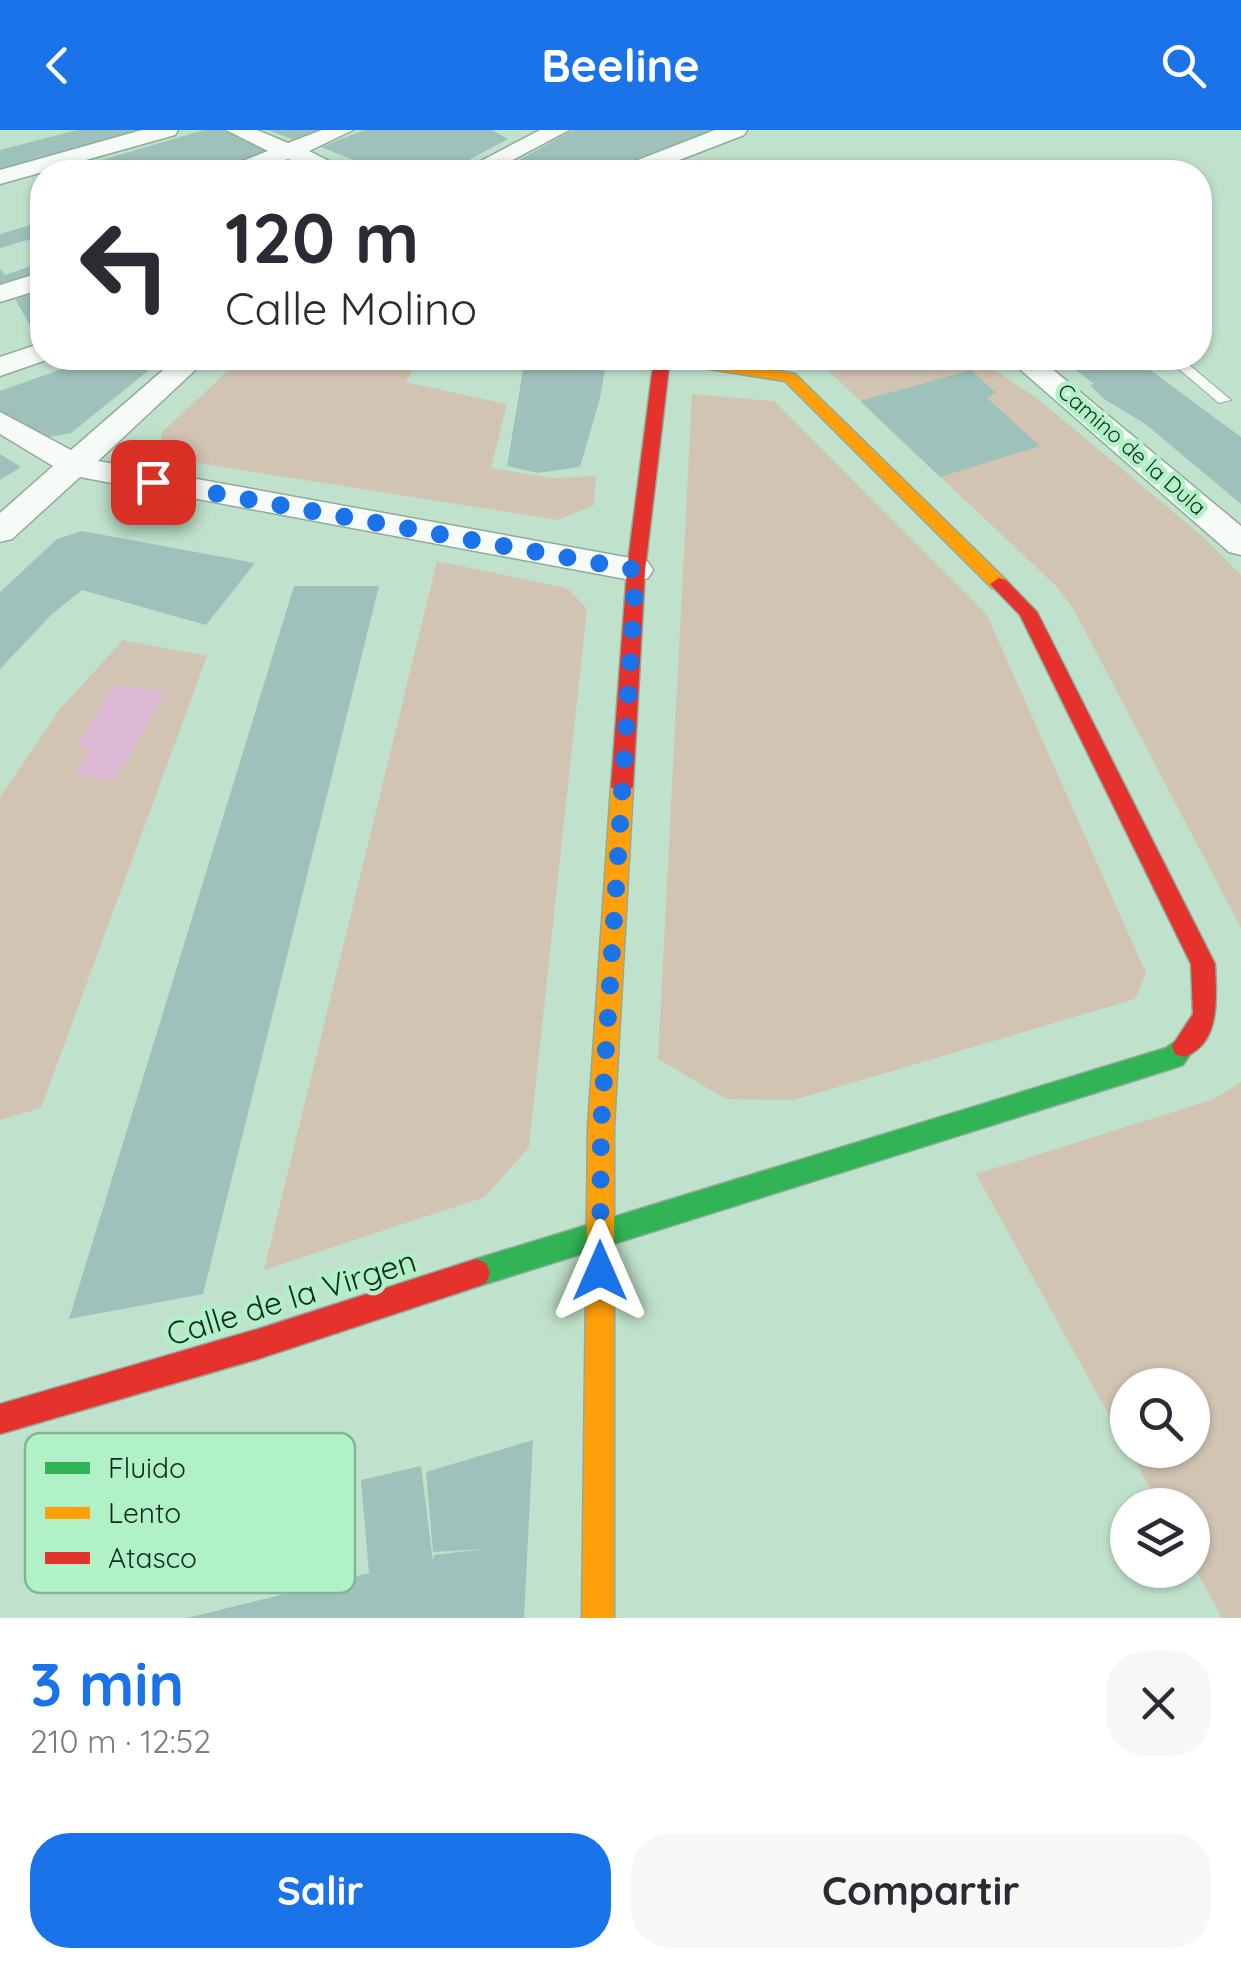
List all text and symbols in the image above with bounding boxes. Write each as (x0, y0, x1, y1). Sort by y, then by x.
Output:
text: Beeline (541, 37, 700, 93)
icon: back (30, 38, 85, 93)
icon: search (1156, 38, 1211, 93)
text: 120 m (225, 193, 419, 281)
icon: left (60, 200, 190, 330)
text: Calle Molino (225, 280, 477, 336)
street label: Camino de la Dula (1052, 377, 1212, 521)
pin (111, 440, 196, 525)
icon: arrive (126, 455, 181, 510)
position arrow (548, 1219, 652, 1323)
street label: Calle de la Virgen (161, 1240, 421, 1354)
map controls (1110, 1368, 1210, 1588)
button: search (1110, 1368, 1210, 1468)
legend (25, 1433, 355, 1593)
text: Fluido (108, 1450, 186, 1485)
button: layers (1110, 1488, 1210, 1588)
text: Lento (108, 1495, 181, 1530)
text: Atasco (108, 1540, 197, 1575)
text: 3 min (30, 1646, 184, 1721)
button: close (1106, 1651, 1211, 1756)
text: 210 m · 12:52 (30, 1721, 211, 1761)
button: Salir (30, 1833, 611, 1948)
button: Compartir (631, 1833, 1211, 1948)

